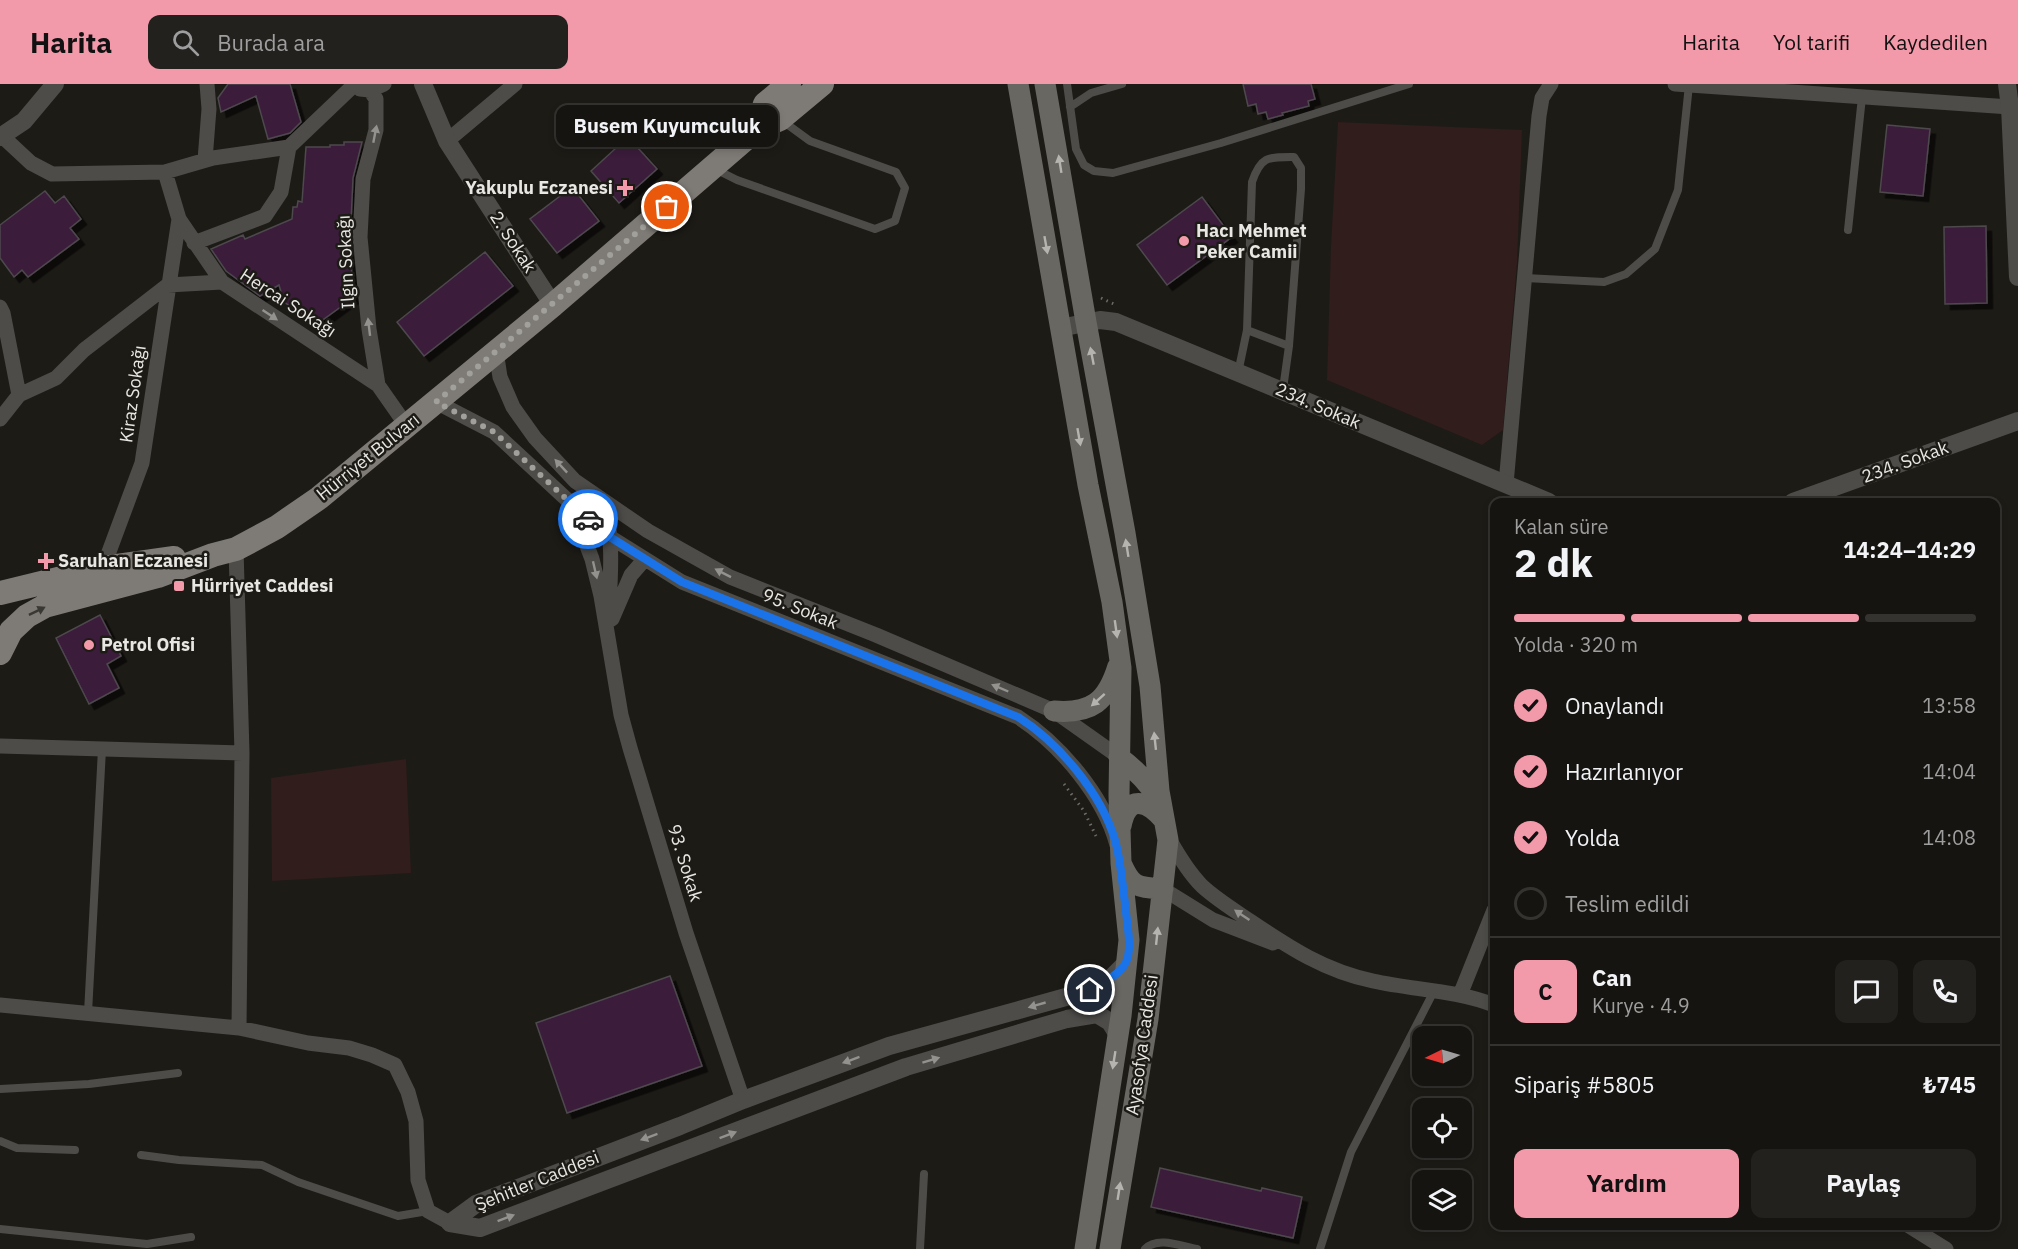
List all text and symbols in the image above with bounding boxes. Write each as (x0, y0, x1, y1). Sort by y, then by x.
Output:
search box (148, 15, 568, 69)
text: Harita (30, 24, 112, 61)
icon: search (169, 26, 202, 59)
text: Burada ara (217, 28, 325, 57)
text: Harita (1682, 28, 1740, 56)
text: Yol tarifi (1773, 28, 1850, 56)
text: Kaydedilen (1883, 28, 1988, 56)
callout: Busem Kuyumculuk (556, 105, 778, 147)
text: Busem Kuyumculuk (574, 112, 760, 139)
one-way arrow (370, 124, 379, 143)
one-way arrow (1055, 154, 1064, 173)
place label: Yakuplu Eczanesi (465, 176, 613, 199)
marker: Yakuplu Eczanesi (618, 181, 632, 195)
pin (641, 181, 692, 232)
icon: bag (650, 190, 683, 223)
street label: 2. Sokak (485, 207, 542, 277)
street label: Ilgın Sokağı (332, 214, 359, 310)
place label: Hacı Mehmet Peker Camii (1196, 219, 1307, 263)
marker: Hacı Mehmet Peker Camii (1177, 234, 1191, 248)
one-way arrow (1042, 236, 1051, 255)
street label: Hercai Sokağı (236, 263, 341, 342)
one-way arrow (262, 309, 278, 321)
one-way arrow (365, 317, 374, 336)
street label: Kiraz Sokağı (114, 344, 151, 444)
one-way arrow (1087, 346, 1096, 365)
street label: 234. Sokak (1272, 377, 1365, 434)
street label: Hürriyet Bulvarı (311, 408, 424, 505)
one-way arrow (1075, 428, 1084, 447)
street label: 234. Sokak (1858, 435, 1952, 488)
one-way arrow (554, 458, 568, 473)
courier (558, 489, 618, 549)
icon: car (572, 503, 605, 536)
text: Kalan süre (1514, 513, 1609, 540)
text: 14:24–14:29 (1843, 535, 1976, 564)
text: 2 dk (1514, 537, 1593, 588)
one-way arrow (1123, 538, 1132, 557)
place label: Saruhan Eczanesi (58, 549, 208, 572)
marker: Saruhan Eczanesi (39, 554, 53, 568)
one-way arrow (590, 560, 600, 579)
one-way arrow (714, 568, 731, 578)
place label: Hürriyet Caddesi (191, 574, 333, 597)
marker: Hürriyet Caddesi (172, 579, 186, 593)
street label: 95. Sokak (759, 583, 842, 634)
one-way arrow (29, 606, 46, 615)
one-way arrow (1111, 619, 1120, 638)
text: Yolda · 320 m (1514, 631, 1638, 658)
place label: Petrol Ofisi (101, 633, 195, 656)
marker: Petrol Ofisi (82, 638, 96, 652)
one-way arrow (991, 683, 1009, 692)
icon: check (1514, 689, 1547, 722)
text: Onaylandı (1565, 691, 1664, 720)
text: 13:58 (1922, 692, 1976, 719)
one-way arrow (1090, 693, 1105, 707)
one-way arrow (1150, 731, 1160, 750)
icon: check (1514, 755, 1547, 788)
text: Hazırlanıyor (1565, 757, 1683, 786)
text: 14:04 (1922, 758, 1976, 785)
street label: 93. Sokak (663, 821, 708, 905)
icon: check (1514, 821, 1547, 854)
text: Yolda (1565, 823, 1620, 852)
text: 14:08 (1922, 824, 1976, 851)
text: Teslim edildi (1565, 889, 1689, 918)
one-way arrow (1234, 910, 1250, 921)
one-way arrow (1152, 927, 1162, 946)
button: chat (1835, 960, 1898, 1023)
button: phone (1913, 960, 1976, 1023)
text: Can (1592, 963, 1632, 992)
pin (1064, 964, 1115, 1015)
icon: home (1073, 973, 1106, 1006)
street label: Ayasofya Caddesi (1120, 973, 1163, 1117)
text: C (1538, 977, 1553, 1006)
text: Kurye · 4.9 (1592, 992, 1690, 1019)
one-way arrow (1028, 1001, 1046, 1010)
north arrow (1412, 1026, 1472, 1086)
map controls (1412, 1026, 1472, 1230)
one-way arrow (1110, 1051, 1119, 1070)
one-way arrow (922, 1055, 940, 1064)
one-way arrow (841, 1056, 859, 1066)
text: Sipariş #5805 (1514, 1070, 1655, 1099)
text: ₺745 (1923, 1070, 1976, 1099)
button: locate (1412, 1098, 1472, 1158)
one-way arrow (719, 1129, 737, 1139)
one-way arrow (640, 1133, 658, 1143)
street label: Şehitler Caddesi (471, 1145, 602, 1216)
button: Yardım (1514, 1149, 1739, 1218)
button: Paylaş (1751, 1149, 1976, 1218)
button: layers (1412, 1170, 1472, 1230)
one-way arrow (1115, 1182, 1124, 1201)
one-way arrow (498, 1213, 516, 1223)

